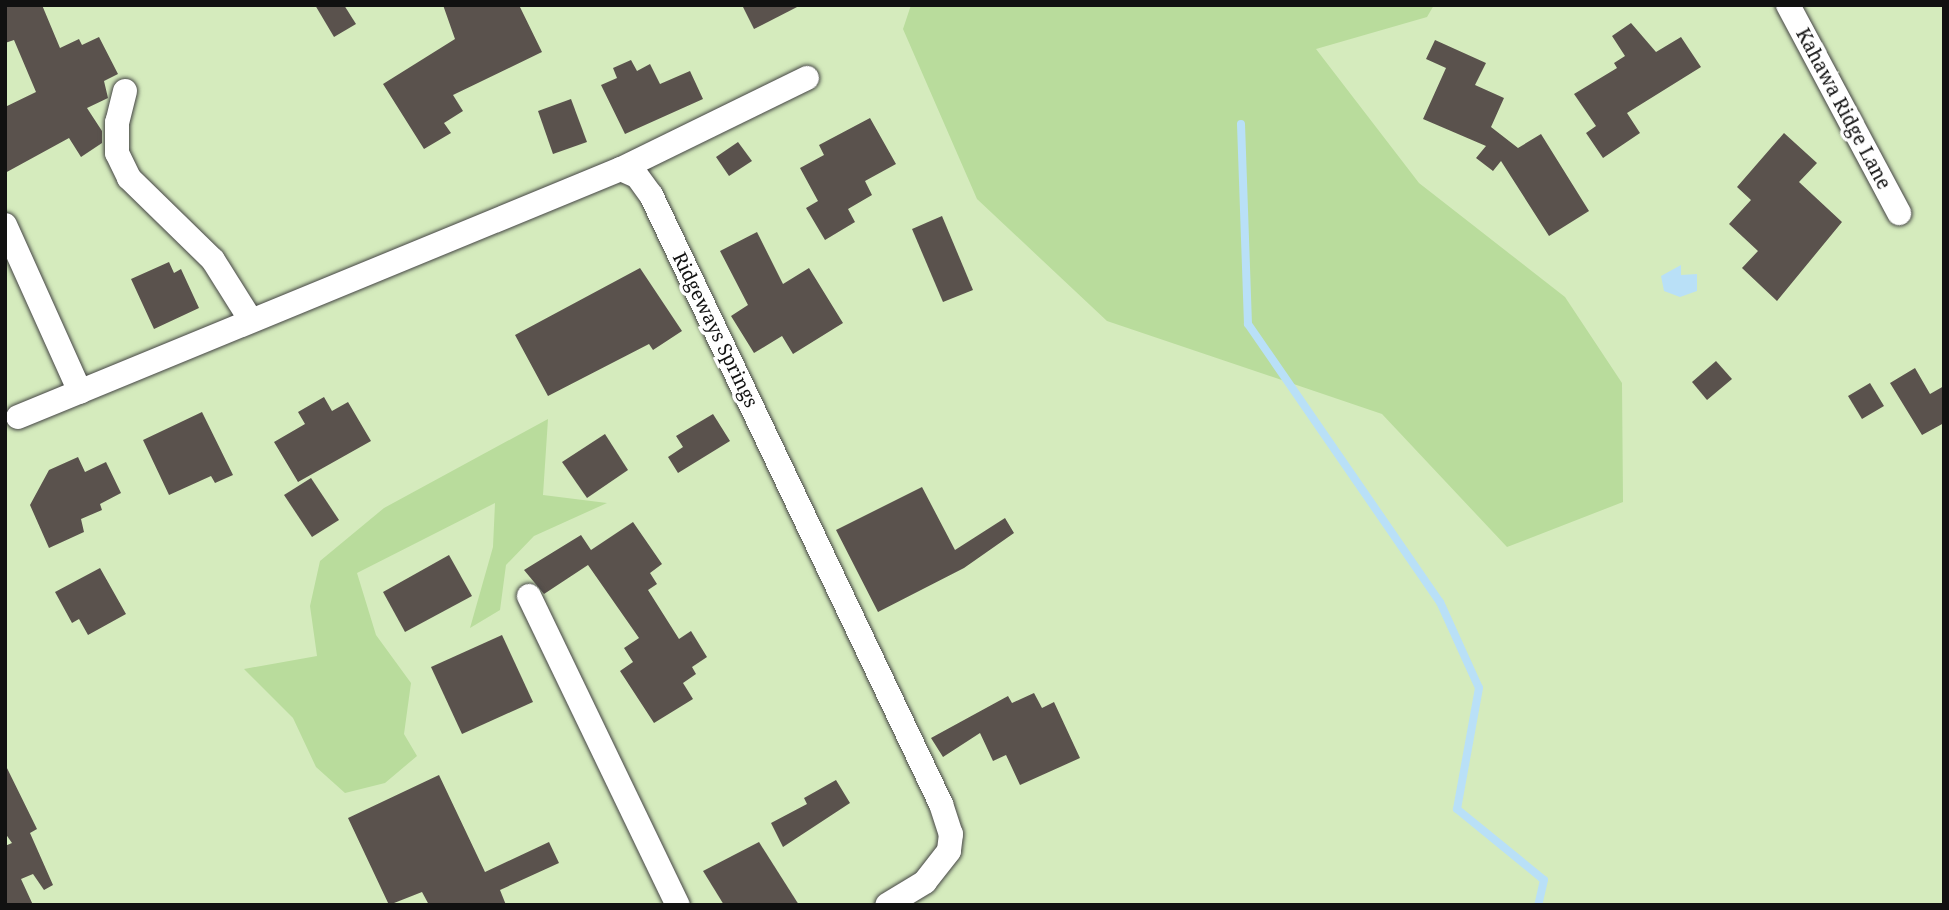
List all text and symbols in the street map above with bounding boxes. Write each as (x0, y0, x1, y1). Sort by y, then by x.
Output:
street label: Kahawa Ridge Lane (1791, 25, 1895, 193)
street label: Ridgeways Springs (668, 249, 762, 411)

